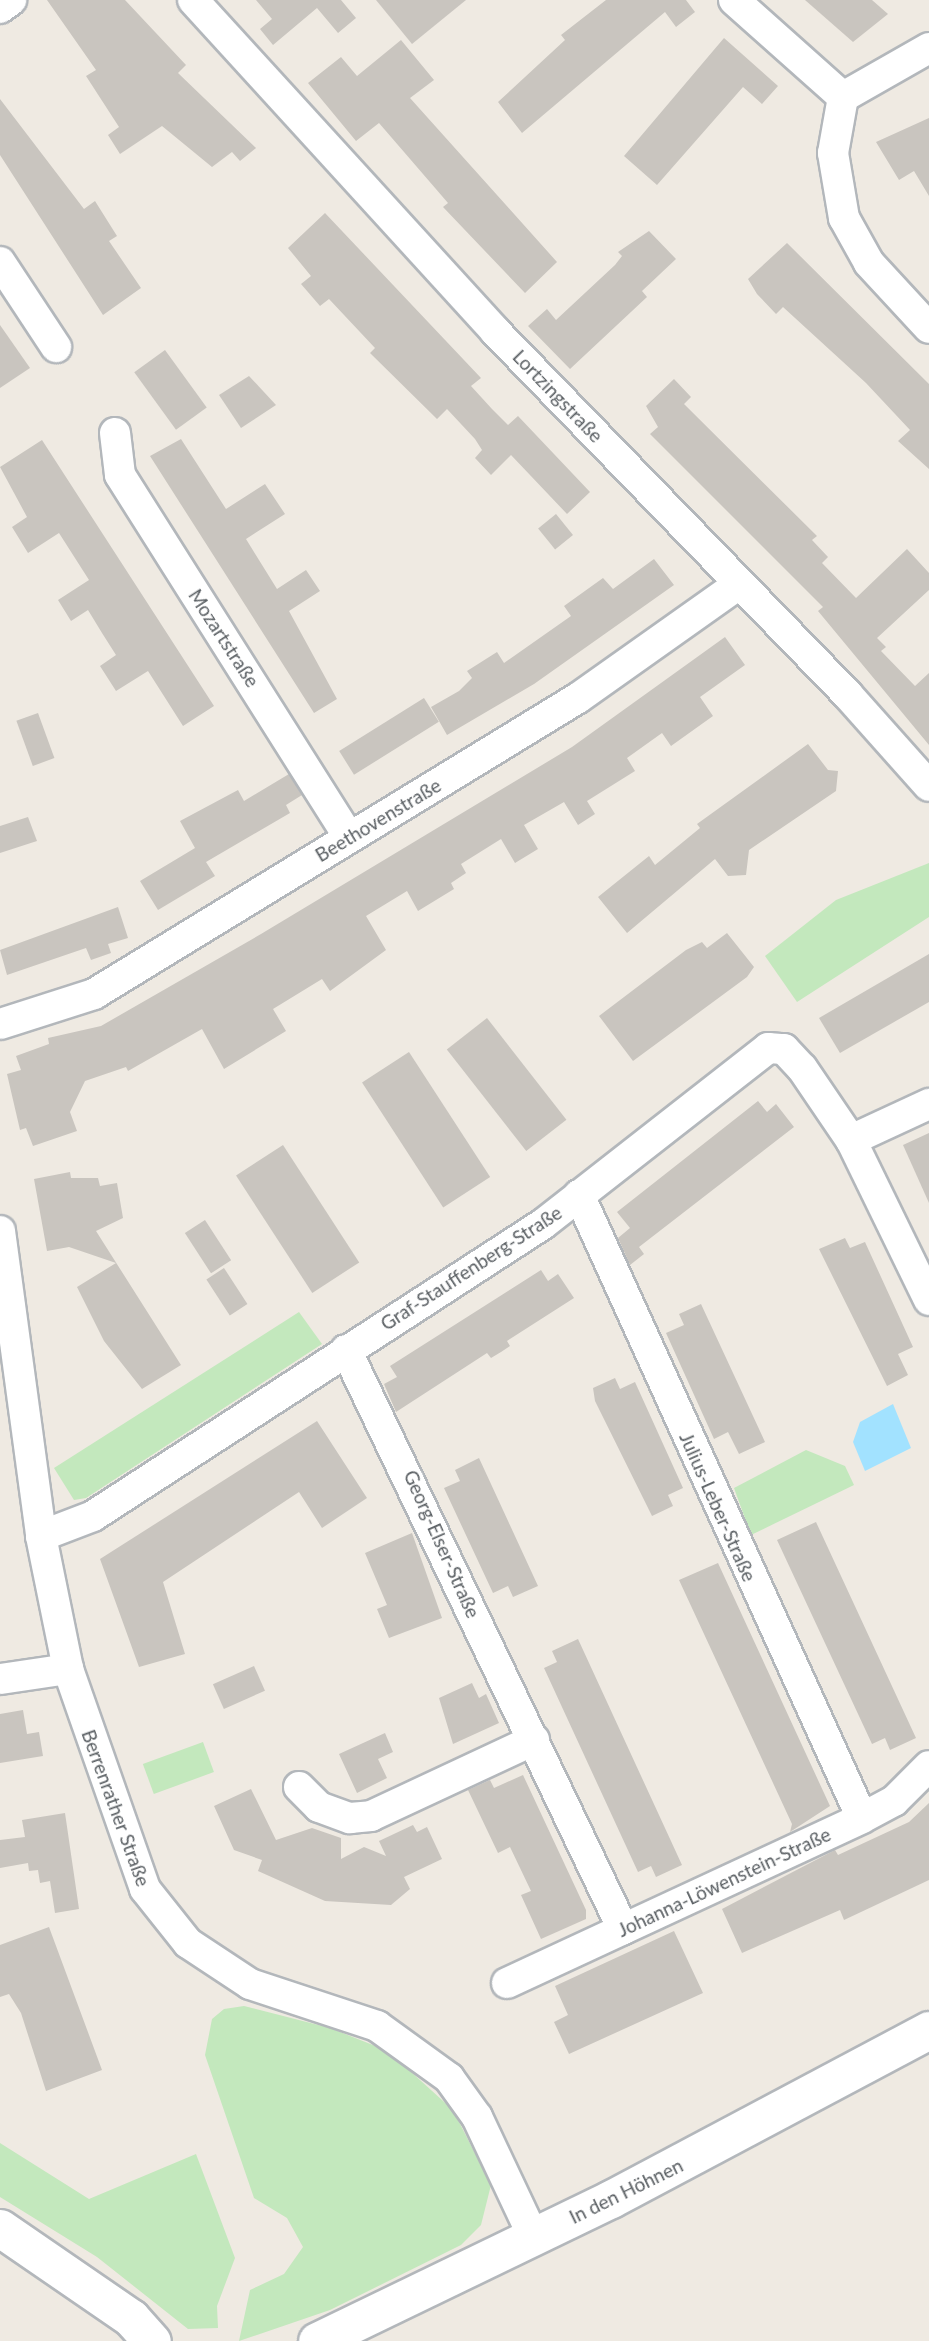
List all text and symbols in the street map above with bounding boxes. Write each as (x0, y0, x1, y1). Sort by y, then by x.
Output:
street label: Lortzingstraße (508, 345, 608, 447)
street label: Mozartstraße (184, 585, 264, 691)
street label: Beethovenstraße (311, 774, 445, 866)
street label: Graf-Stauffenberg-Straße (376, 1201, 566, 1335)
street label: Julius-Leber-Straße (675, 1429, 761, 1585)
street label: Georg-Elser-Straße (399, 1467, 485, 1621)
street label: Berrenrather Straße (77, 1726, 155, 1890)
street label: Johanna-Löwenstein-Straße (614, 1823, 834, 1941)
street label: In den Höhnen (565, 2154, 687, 2228)

